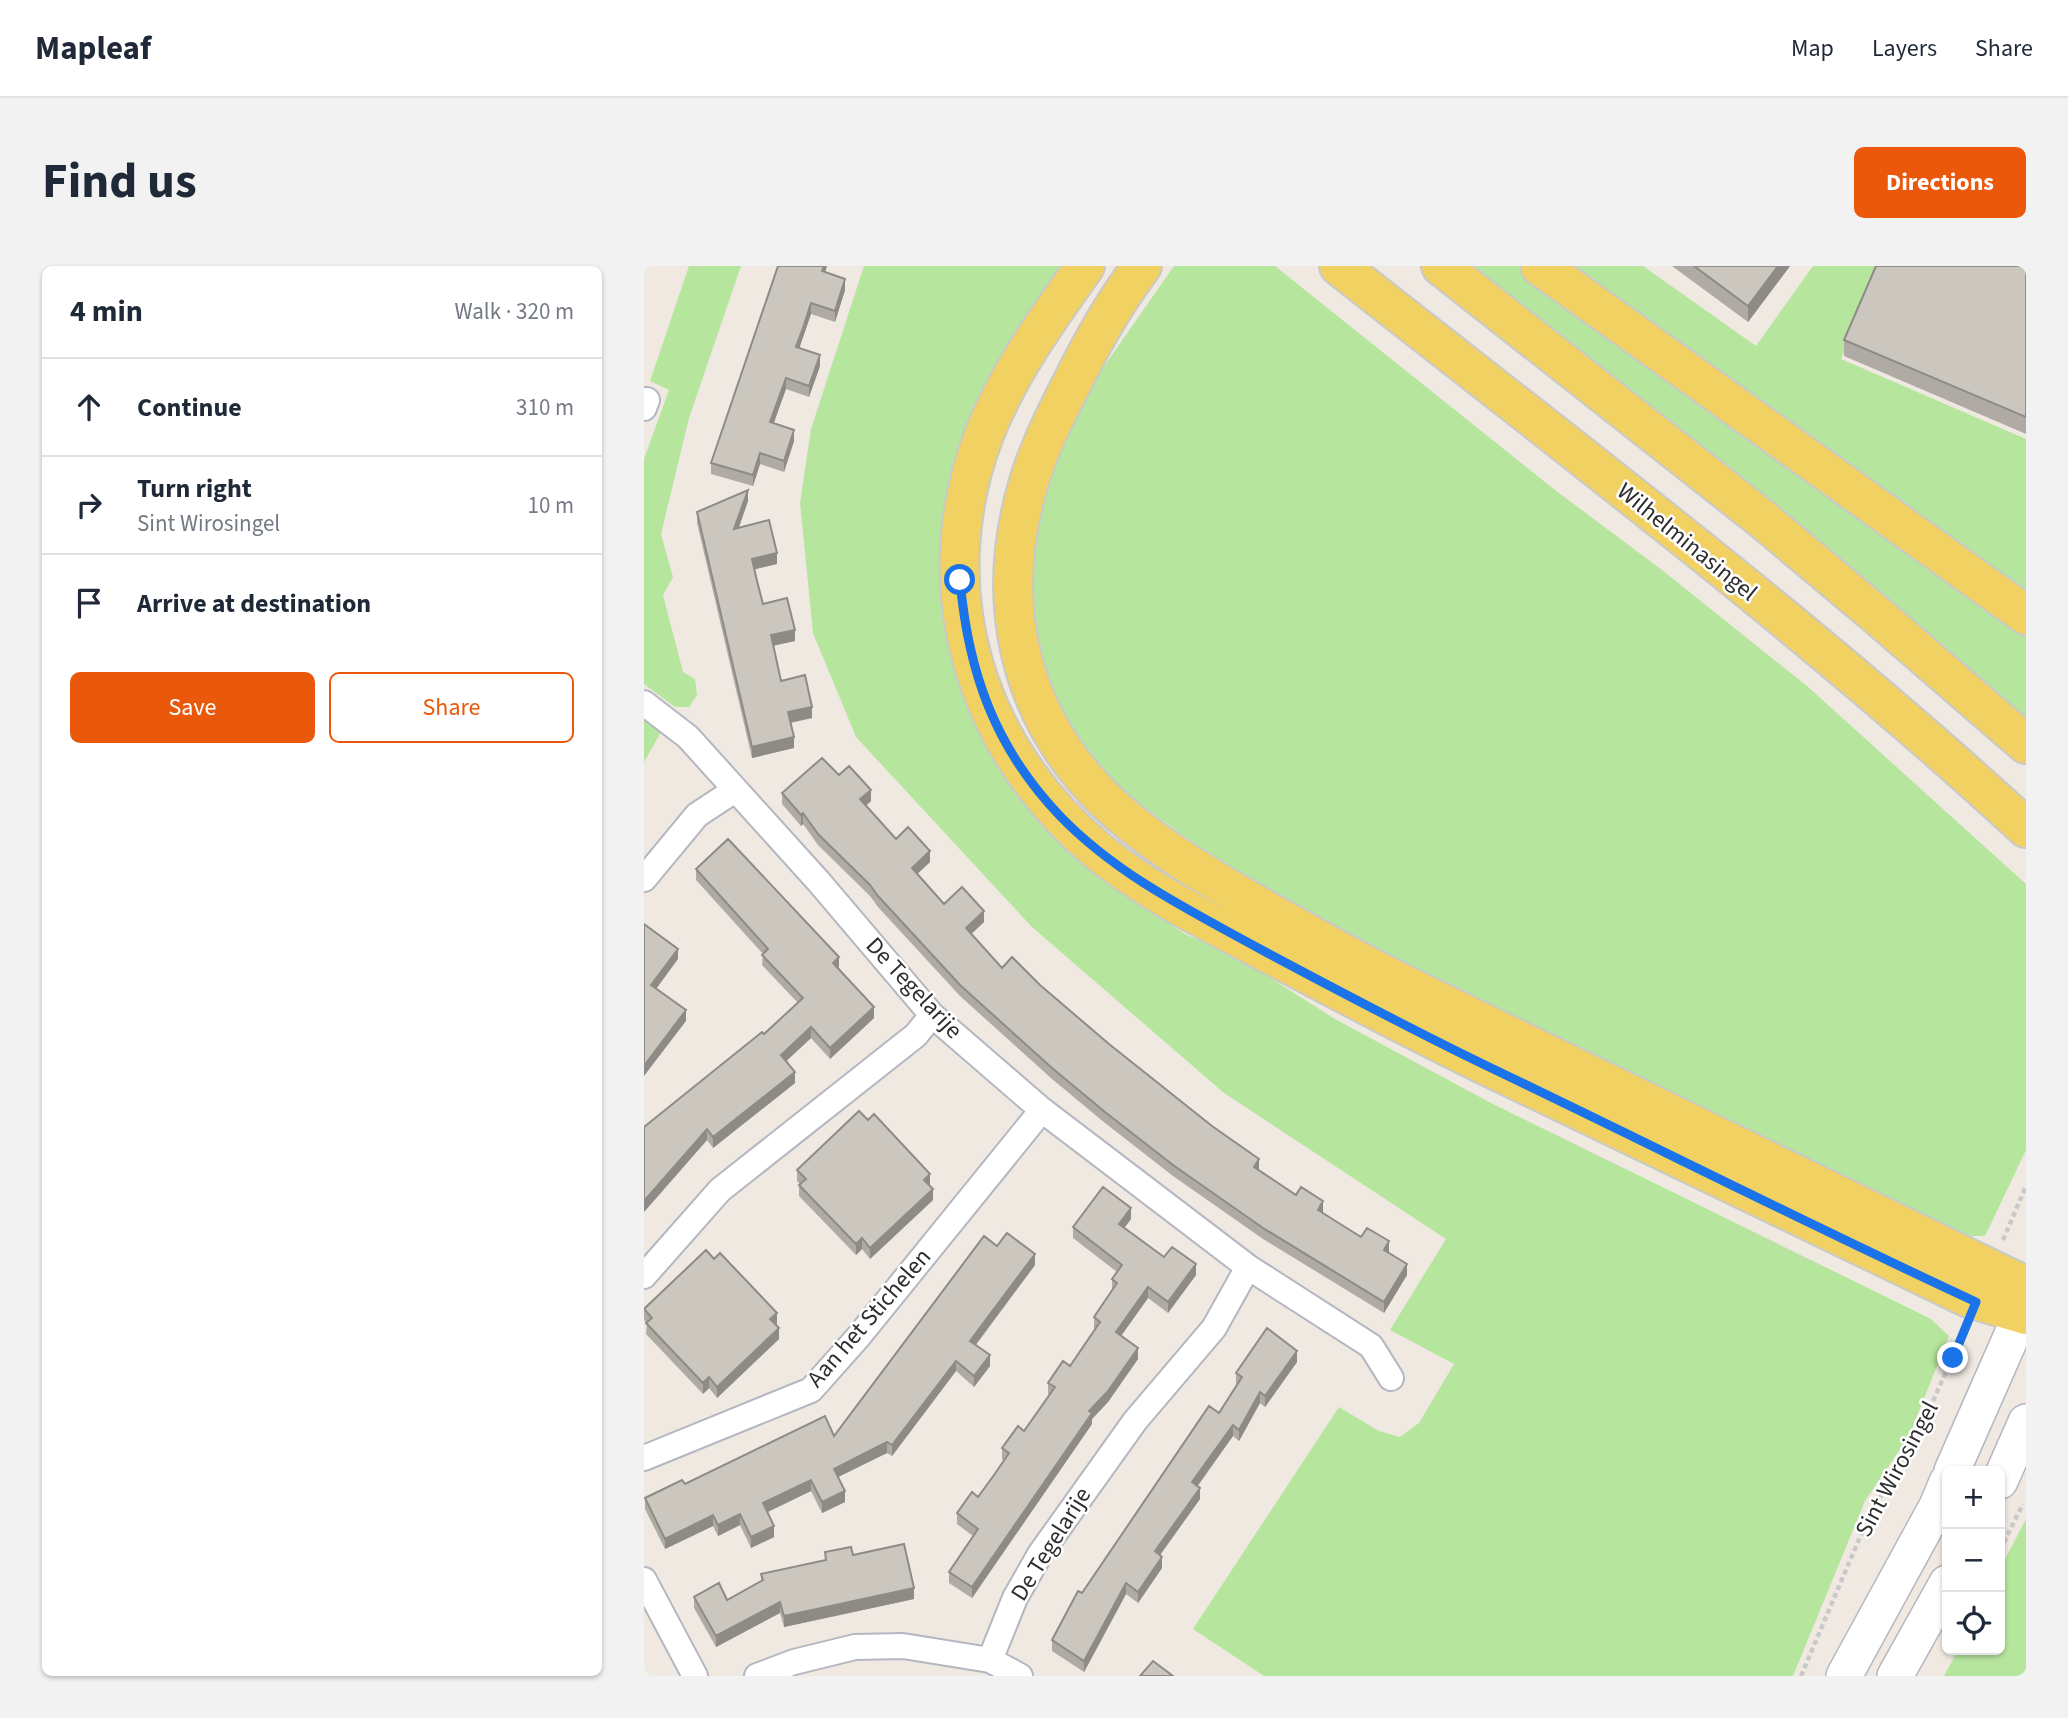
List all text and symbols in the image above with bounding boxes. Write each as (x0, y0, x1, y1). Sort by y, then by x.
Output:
text: Mapleaf (35, 25, 151, 72)
text: Map (1791, 31, 1834, 66)
text: Layers (1872, 31, 1937, 66)
text: Share (1975, 31, 2033, 66)
text: Find us (42, 147, 197, 217)
button: Directions (1854, 147, 2026, 218)
text: 4 min (70, 290, 143, 333)
text: Walk · 320 m (455, 295, 574, 328)
icon: ahead (70, 388, 108, 426)
text: Continue (137, 389, 242, 426)
text: 310 m (516, 391, 574, 424)
text: Turn right (137, 470, 252, 507)
street label: Wilhelminasingel (1609, 474, 1765, 610)
icon: right (70, 486, 108, 524)
text: 10 m (527, 489, 574, 522)
text: Sint Wirosingel (137, 507, 280, 540)
route start (944, 564, 975, 595)
icon: arrive (70, 584, 108, 622)
text: Arrive at destination (137, 585, 371, 622)
button: Save (70, 672, 315, 743)
button: Share (329, 672, 574, 743)
street label: De Tegelarije (857, 929, 971, 1047)
street label: Aan het Stichelen (799, 1241, 939, 1395)
route end (1937, 1342, 1968, 1373)
street label: Sint Wirosingel (1846, 1395, 1948, 1543)
map controls (1942, 1466, 2005, 1655)
button: + (1942, 1466, 2005, 1529)
street label: De Tegelarije (1002, 1480, 1100, 1608)
button: − (1942, 1529, 2005, 1592)
button: locate (1942, 1592, 2005, 1655)

